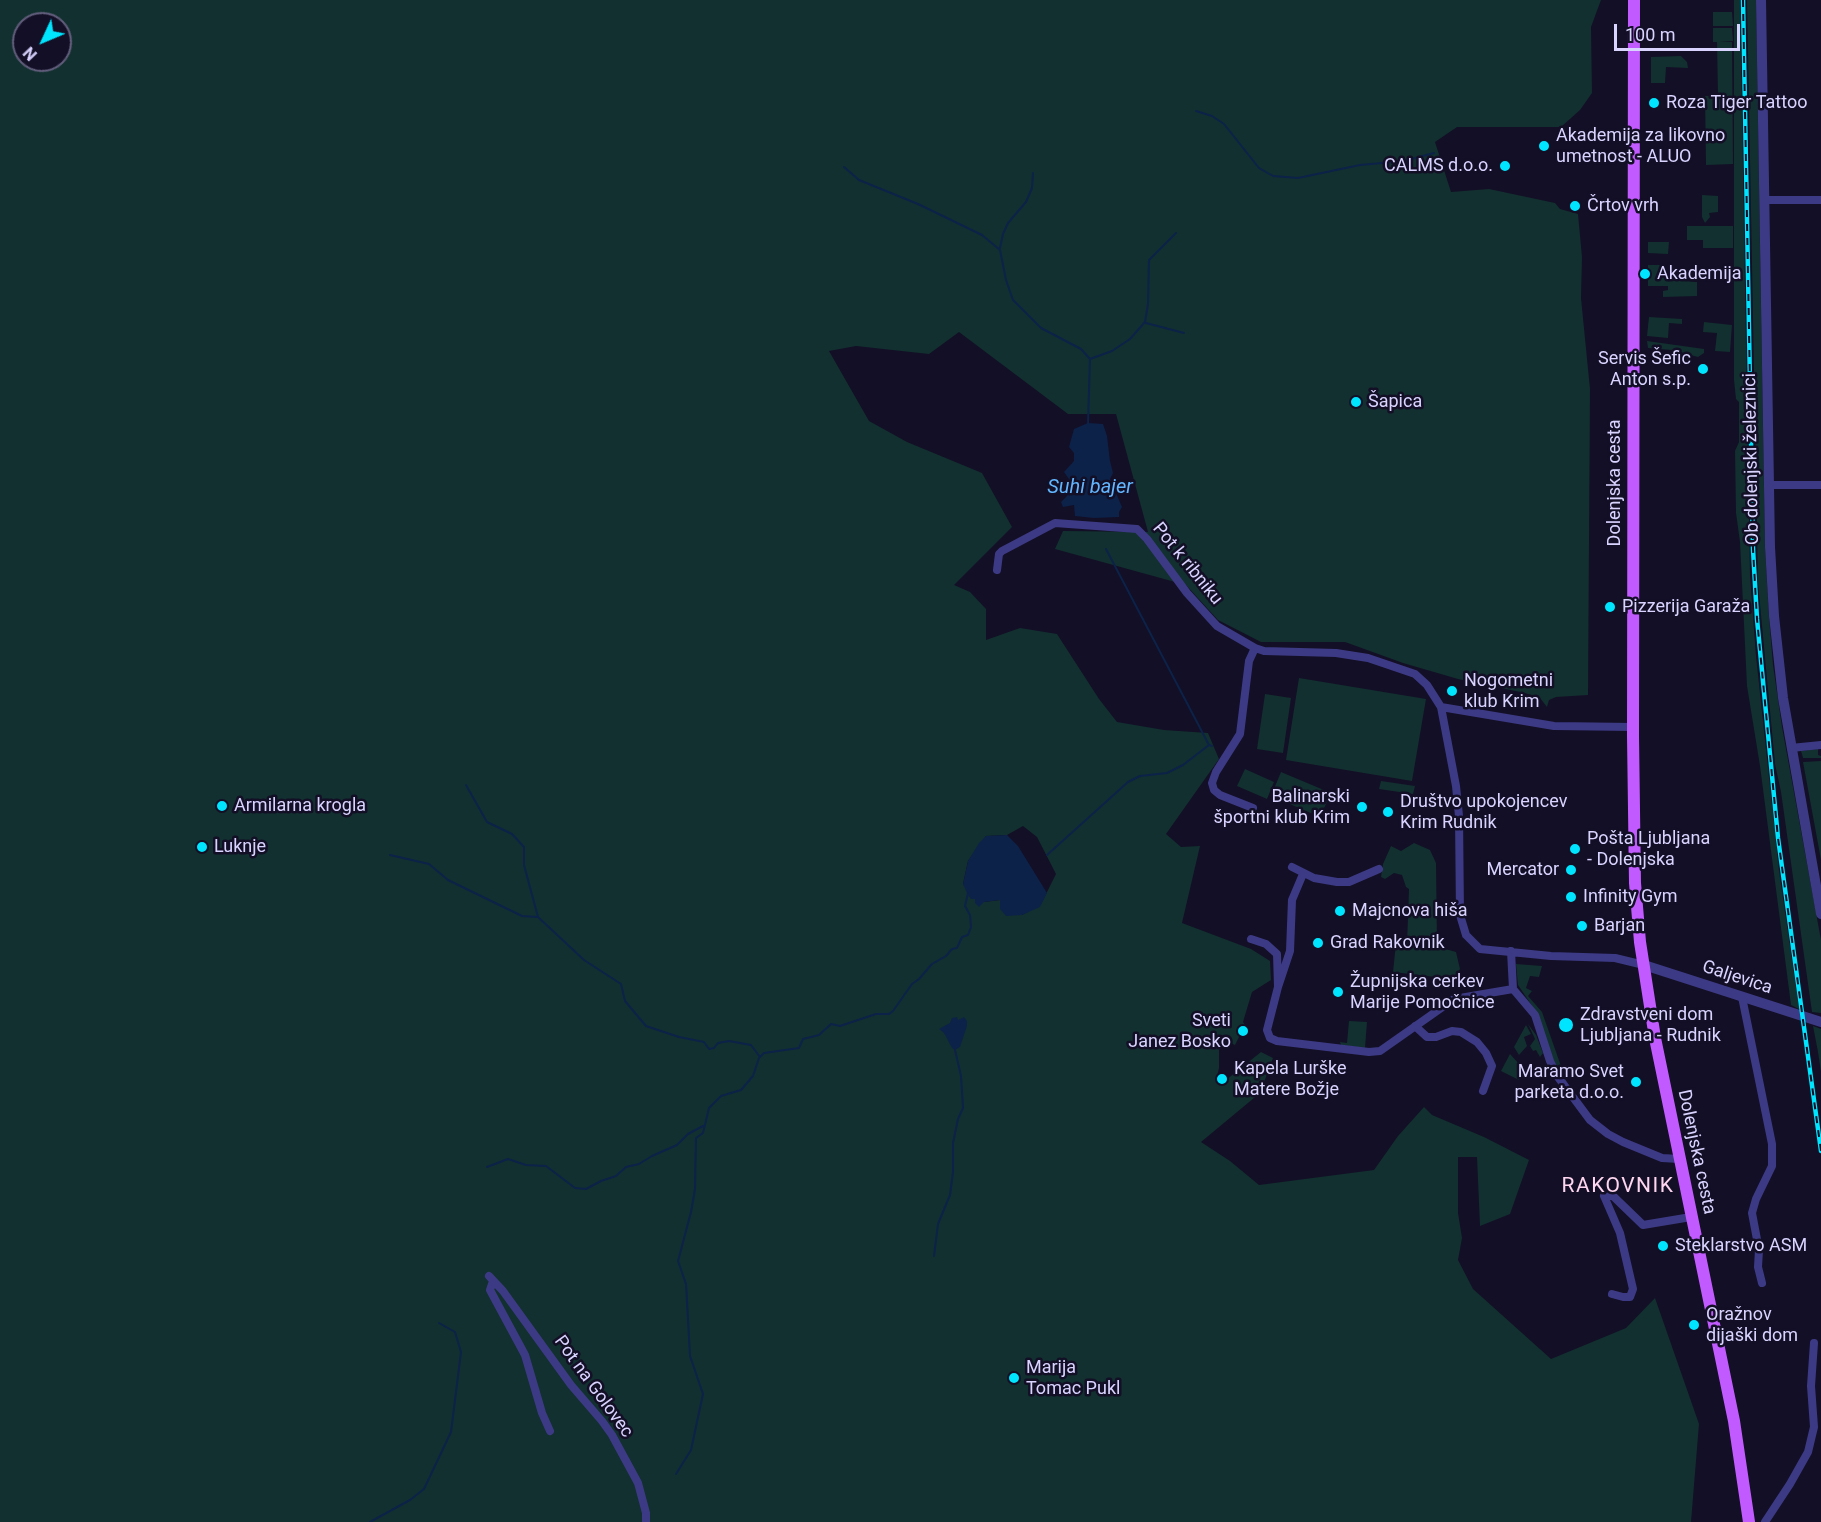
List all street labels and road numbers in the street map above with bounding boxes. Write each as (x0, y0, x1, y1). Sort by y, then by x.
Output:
street label: Ob dolenjski železnici (1740, 373, 1764, 545)
street label: Dolenjska cesta (1604, 420, 1626, 546)
street label: Pot k ribniku (1147, 519, 1227, 609)
street label: Galjevica (1699, 957, 1775, 999)
street label: Dolenjska cesta (1672, 1088, 1720, 1216)
street label: Pot na Golovec (549, 1332, 637, 1442)

